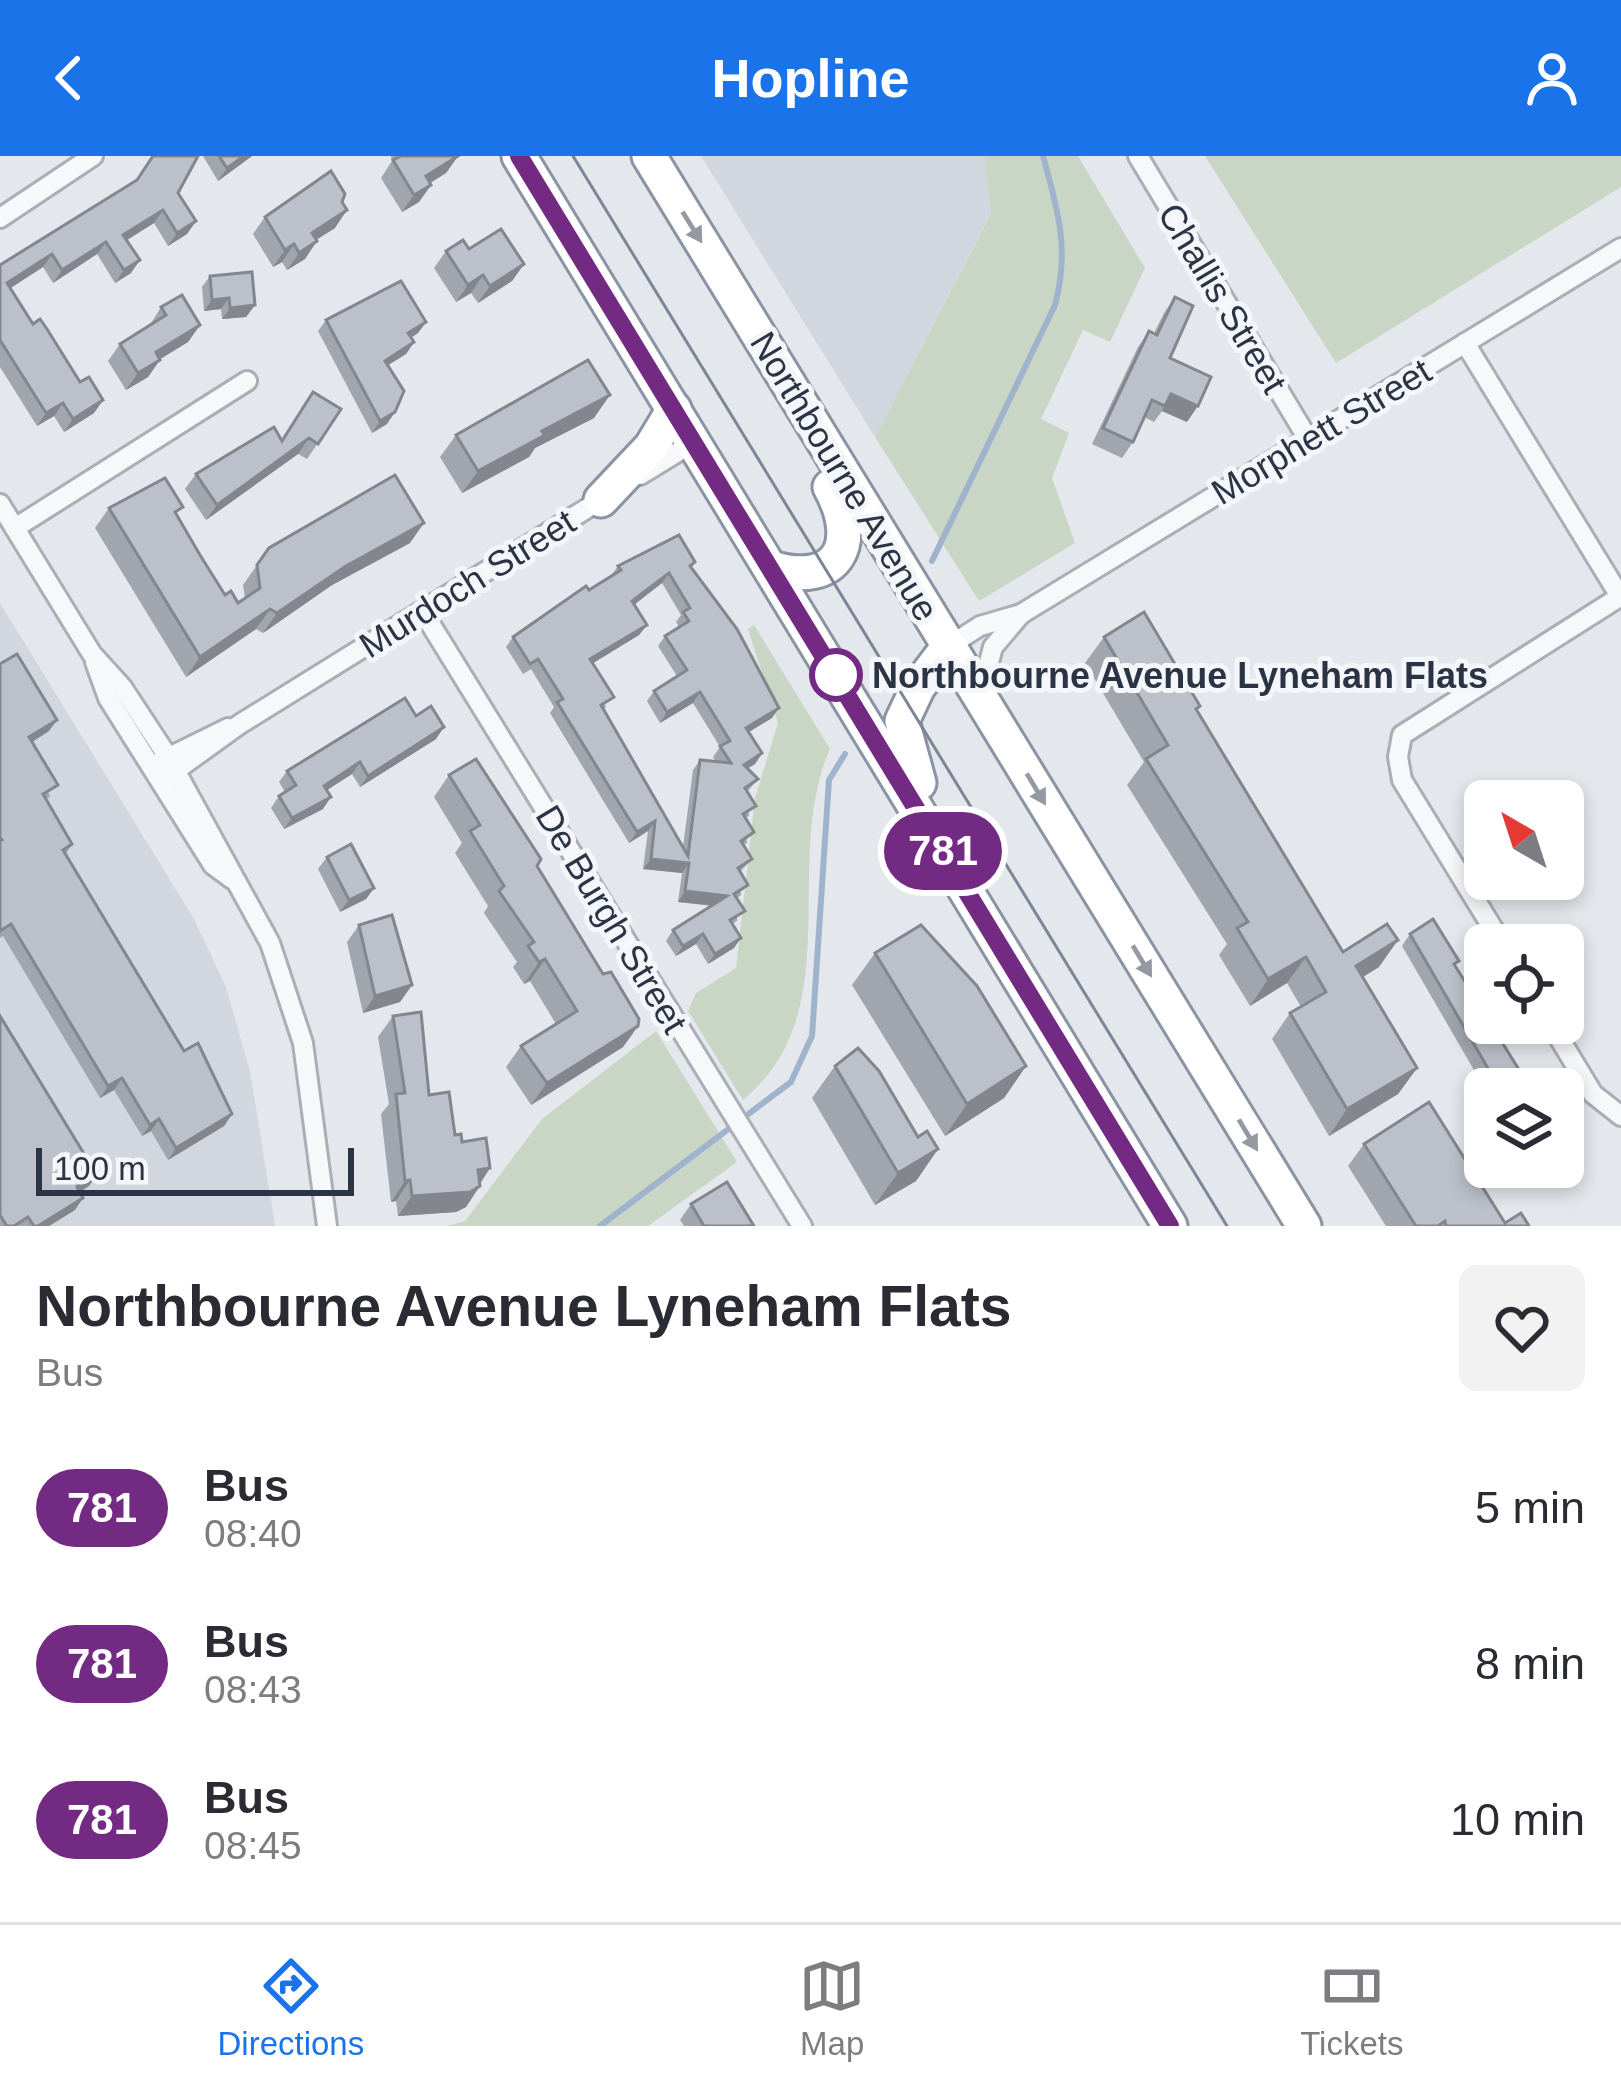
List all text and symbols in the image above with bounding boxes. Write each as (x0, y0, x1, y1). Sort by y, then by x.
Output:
icon: back (36, 45, 102, 111)
icon: person (1519, 45, 1585, 111)
text: Hopline (712, 48, 910, 108)
street label: Challis Street (1150, 196, 1295, 401)
one-way arrow (681, 210, 702, 244)
street label: Northbourne Avenue (742, 324, 947, 628)
street label: Morphett Street (1204, 350, 1438, 513)
street label: Murdoch Street (352, 501, 582, 666)
marker: Northbourne Avenue Lyneham Flats (811, 650, 861, 700)
place label: Northbourne Avenue Lyneham Flats (872, 655, 1488, 696)
one-way arrow (1025, 772, 1046, 806)
north arrow (1464, 780, 1584, 900)
map controls (1464, 780, 1584, 1188)
street label: De Burgh Street (528, 798, 696, 1040)
line badge: 781 (874, 812, 1012, 890)
text: 781 (908, 827, 978, 874)
button: locate (1464, 924, 1584, 1044)
one-way arrow (1130, 945, 1152, 978)
button: layers (1464, 1068, 1584, 1188)
one-way arrow (1237, 1118, 1258, 1152)
scale bar (36, 1142, 354, 1195)
text: 100 m (54, 1150, 146, 1187)
button: heart (1459, 1265, 1585, 1391)
text: Northbourne Avenue Lyneham Flats (36, 1274, 1011, 1338)
text: Bus (36, 1351, 103, 1394)
text: Bus (204, 1460, 289, 1511)
text: 5 min (1475, 1482, 1585, 1533)
text: 781 (67, 1484, 137, 1531)
text: 08:40 (204, 1512, 302, 1555)
text: Bus (204, 1616, 289, 1667)
text: 8 min (1475, 1638, 1585, 1689)
text: 781 (67, 1640, 137, 1687)
text: 08:43 (204, 1668, 302, 1711)
text: Bus (204, 1772, 289, 1823)
text: 10 min (1450, 1794, 1585, 1845)
text: 781 (67, 1796, 137, 1843)
text: 08:45 (204, 1824, 302, 1867)
tab: Directions (217, 1953, 364, 2063)
tab: Map (799, 1953, 865, 2063)
tab: Tickets (1300, 1953, 1403, 2063)

